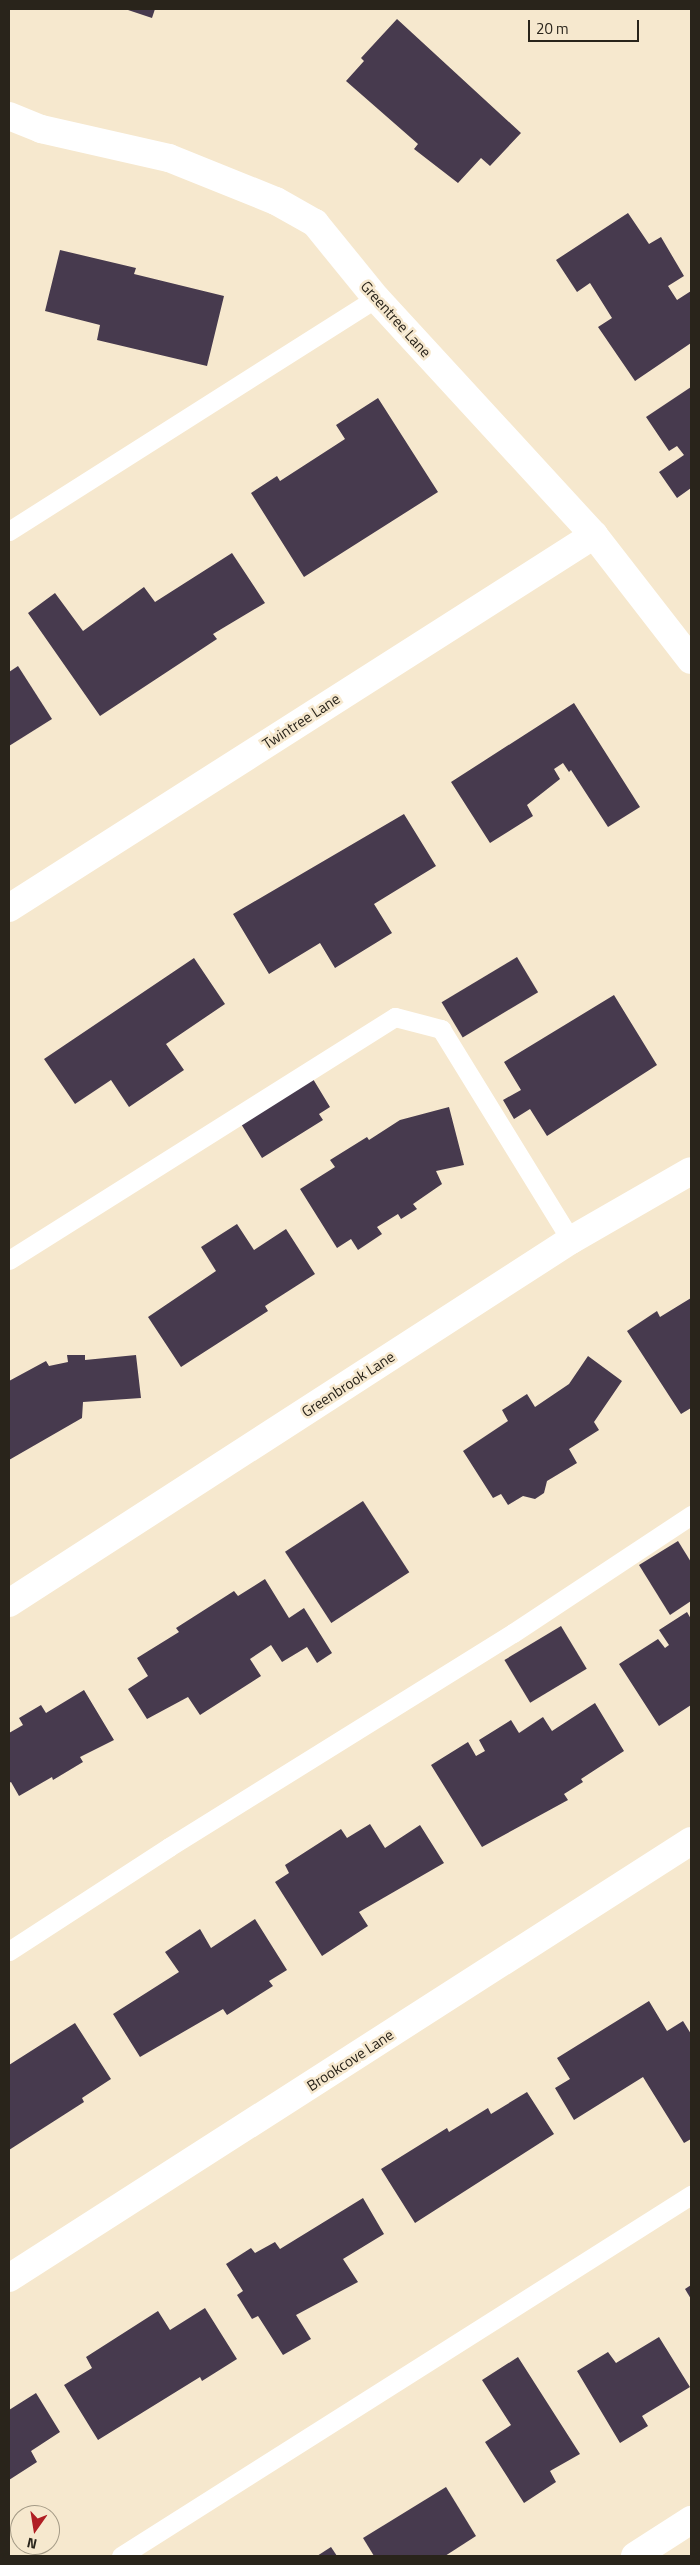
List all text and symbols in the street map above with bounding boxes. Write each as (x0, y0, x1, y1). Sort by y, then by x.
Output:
scale bar (530, 10, 641, 42)
text: 20 m (536, 17, 569, 40)
street label: Greentree Lane (357, 277, 435, 361)
street label: Twintree Lane (259, 689, 343, 753)
street label: Greenbrook Lane (298, 1347, 398, 1421)
street label: Brookcove Lane (303, 2025, 397, 2095)
north arrow (10, 2505, 60, 2555)
text: N (25, 2533, 39, 2555)

